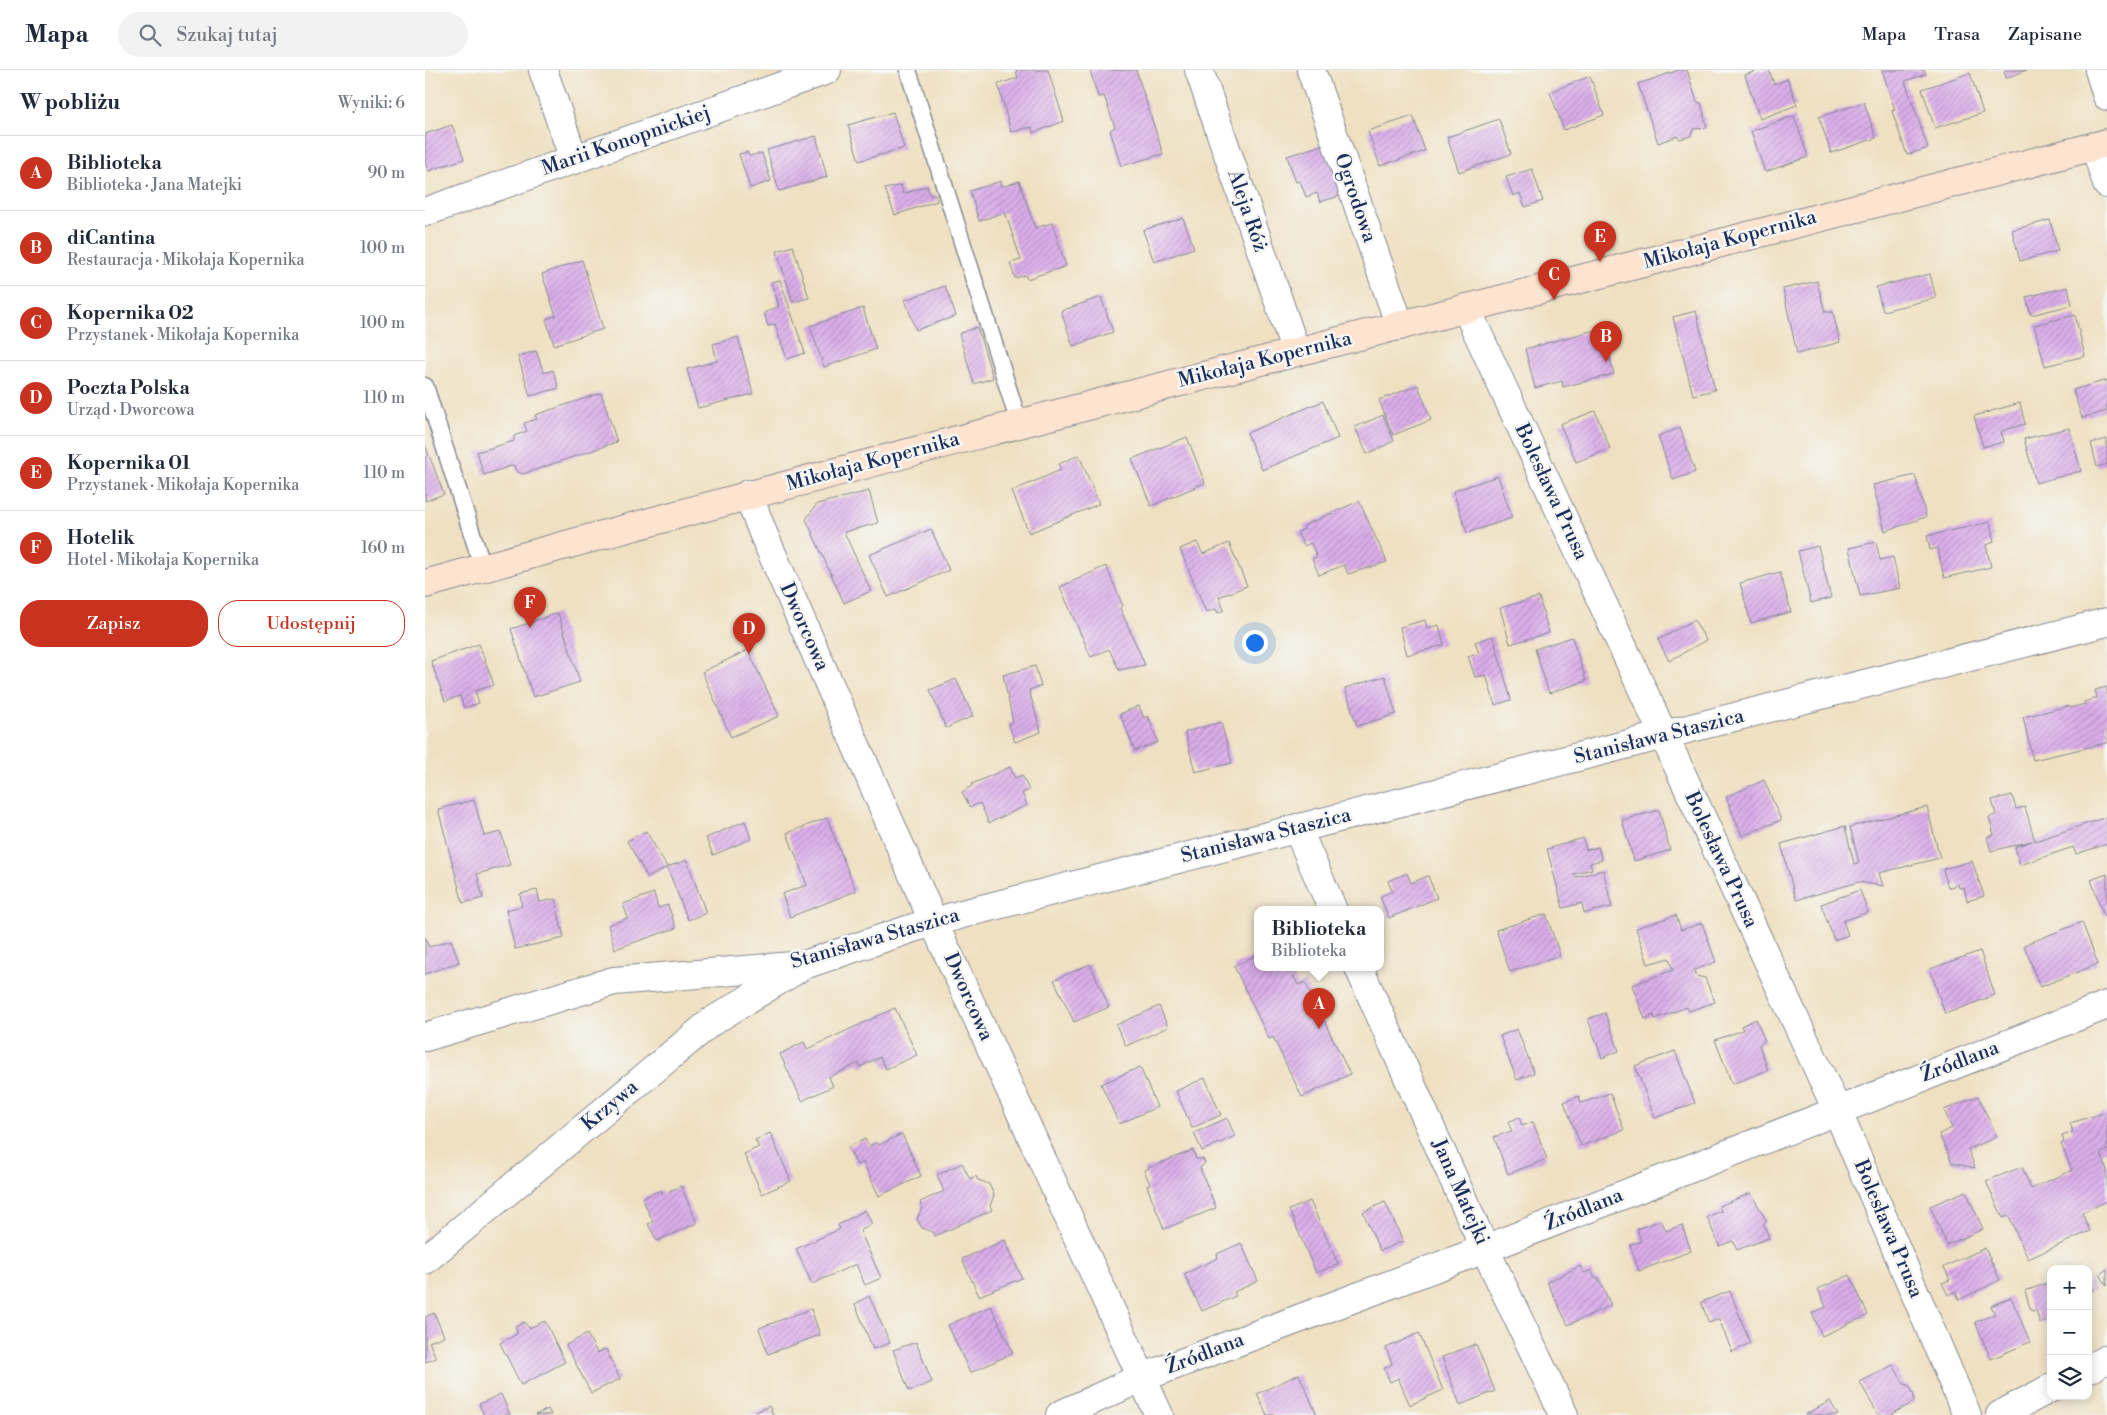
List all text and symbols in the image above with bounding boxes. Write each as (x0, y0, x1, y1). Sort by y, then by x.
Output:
search box (118, 12, 468, 57)
text: Mapa (25, 20, 88, 50)
icon: search (136, 21, 164, 49)
text: Szukaj tutaj (176, 23, 278, 47)
text: Mapa (1862, 23, 1906, 46)
text: Trasa (1934, 23, 1980, 46)
text: Zapisane (2008, 23, 2082, 46)
text: W pobliżu (20, 90, 120, 116)
text: Wyniki: 6 (338, 93, 405, 113)
street label: Marii Konopnickiej (538, 100, 714, 182)
street label: Ogrodowa (1328, 150, 1382, 247)
text: Biblioteka (67, 151, 162, 175)
text: A (30, 163, 42, 183)
text: 90 m (367, 163, 405, 183)
street label: Aleja Róż (1221, 166, 1273, 255)
text: Biblioteka · Jana Matejki (67, 175, 242, 195)
street label: Mikołaja Kopernika (1641, 205, 1820, 275)
pin: E (1584, 221, 1616, 262)
text: diCantina (67, 226, 155, 250)
text: B (30, 238, 42, 258)
text: 100 m (360, 238, 405, 258)
text: Restauracja · Mikołaja Kopernika (67, 250, 305, 270)
pin: C (1538, 259, 1570, 300)
text: Kopernika 02 (67, 301, 194, 325)
text: C (30, 313, 42, 333)
text: 100 m (360, 313, 405, 333)
pin: B (1590, 321, 1622, 362)
text: Przystanek · Mikołaja Kopernika (67, 325, 299, 345)
street label: Mikołaja Kopernika (1175, 326, 1355, 394)
text: Poczta Polska (67, 376, 190, 400)
text: D (30, 388, 42, 408)
text: 110 m (363, 388, 405, 408)
text: Urząd · Dworcowa (67, 400, 195, 420)
street label: Bolesława Prusa (1508, 419, 1594, 565)
street label: Mikołaja Kopernika (784, 427, 963, 497)
text: Kopernika 01 (67, 451, 191, 475)
text: E (30, 463, 42, 483)
text: 110 m (363, 463, 405, 483)
text: Przystanek · Mikołaja Kopernika (67, 475, 299, 495)
text: Hotelik (67, 526, 135, 550)
text: F (30, 538, 42, 558)
text: 160 m (361, 538, 405, 558)
text: Hotel · Mikołaja Kopernika (67, 550, 259, 570)
street label: Dworcowa (774, 579, 835, 676)
pin: F (514, 587, 546, 628)
button: Zapisz (20, 600, 208, 647)
button: Udostępnij (218, 600, 405, 647)
pin: D (733, 613, 765, 654)
your location (1242, 630, 1268, 656)
street label: Stanisława Staszica (1571, 704, 1748, 770)
street label: Bolesława Prusa (1678, 787, 1764, 933)
street label: Stanisława Staszica (1178, 803, 1355, 869)
street label: Stanisława Staszica (788, 903, 963, 975)
popup (1254, 906, 1384, 971)
text: Biblioteka (1272, 917, 1366, 941)
text: Biblioteka (1272, 941, 1347, 961)
street label: Dworcowa (938, 949, 999, 1046)
pin: A (1303, 988, 1335, 1029)
street label: Źródlana (1917, 1034, 2004, 1088)
street label: Krzywa (576, 1074, 644, 1137)
street label: Jana Matejki (1425, 1134, 1495, 1249)
street label: Bolesława Prusa (1847, 1155, 1929, 1302)
street label: Źródlana (1541, 1182, 1628, 1237)
map controls (2047, 1265, 2092, 1400)
button: + (2047, 1265, 2092, 1310)
button: − (2047, 1310, 2092, 1355)
street label: Źródlana (1162, 1326, 1249, 1380)
button: layers (2047, 1355, 2092, 1400)

